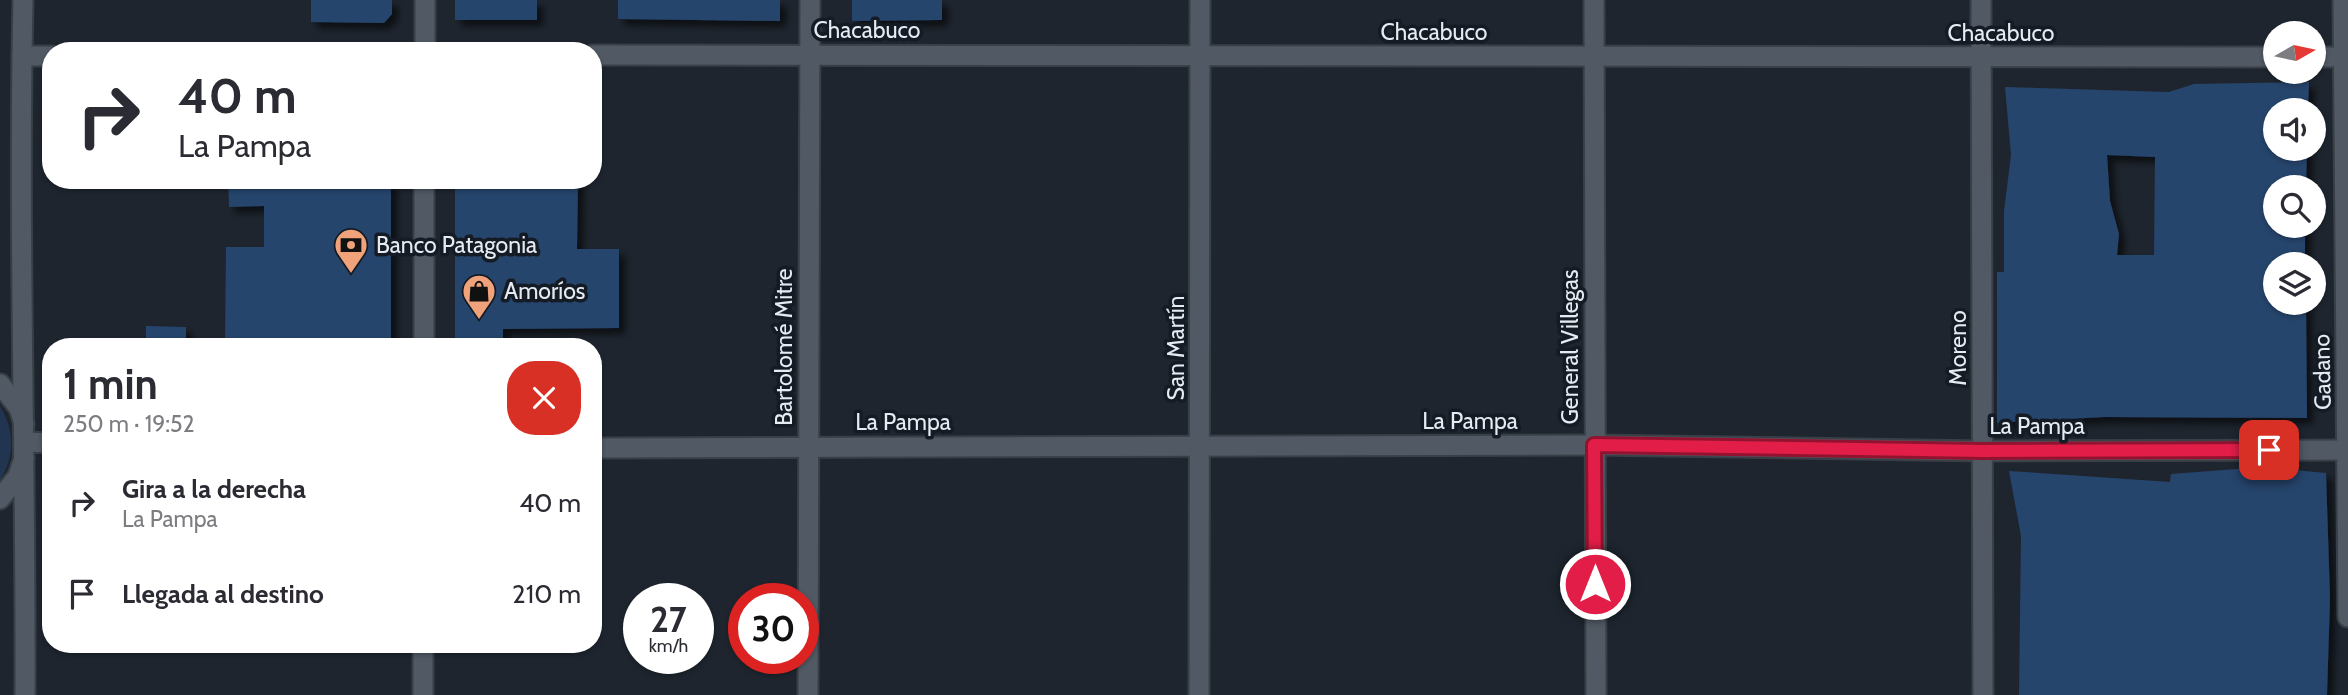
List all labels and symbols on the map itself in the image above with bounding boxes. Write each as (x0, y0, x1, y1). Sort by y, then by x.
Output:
street label: Chacabuco (814, 16, 920, 44)
street label: Chacabuco (1381, 18, 1487, 46)
street label: Chacabuco (1948, 19, 2054, 47)
north arrow (2263, 21, 2326, 84)
bank icon: Banco Patagonia (332, 226, 370, 275)
place label: Banco Patagonia (376, 231, 537, 259)
street label: Bartolomé Mitre (770, 268, 798, 426)
street label: General Villegas (1556, 270, 1584, 424)
shop icon: Amoríos (460, 272, 498, 321)
place label: Amoríos (504, 277, 585, 305)
street label: San Martín (1162, 296, 1190, 400)
street label: Moreno (1944, 310, 1972, 386)
street label: Gadano (2307, 334, 2337, 410)
street label: La Pampa (1422, 407, 1518, 435)
street label: La Pampa (855, 408, 951, 436)
street label: La Pampa (1989, 412, 2085, 440)
pin (2239, 420, 2299, 480)
position arrow (1558, 547, 1632, 621)
speed limit sign: 30 (728, 583, 819, 674)

